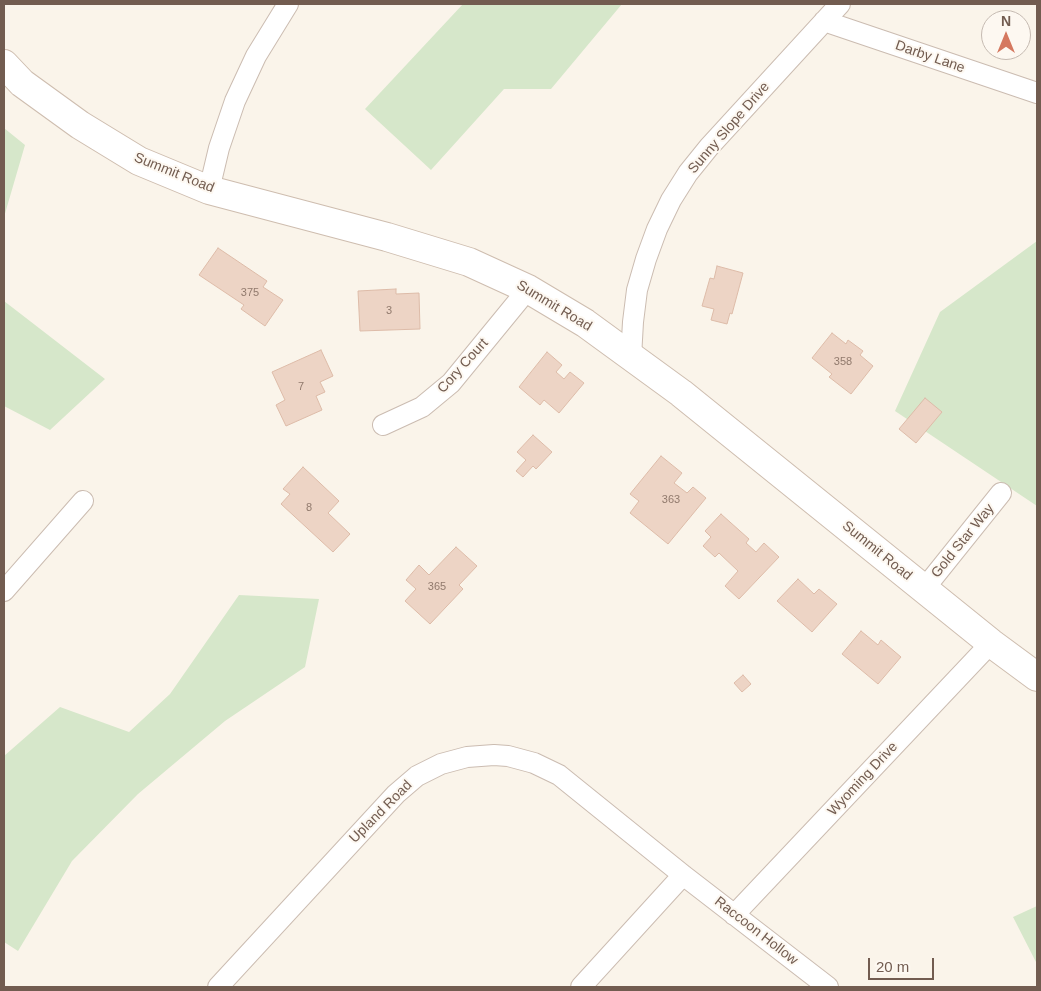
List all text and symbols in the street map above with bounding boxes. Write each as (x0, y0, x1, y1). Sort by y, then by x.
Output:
north arrow (981, 10, 1031, 60)
text: N (1001, 13, 1011, 29)
street label: Darby Lane (893, 37, 967, 77)
street label: Sunny Slope Drive (685, 79, 773, 177)
street label: Summit Road (132, 149, 216, 197)
street label: Summit Road (513, 277, 595, 335)
house number: 375 (241, 286, 259, 300)
house number: 3 (386, 304, 392, 318)
street label: Cory Court (434, 335, 492, 397)
house number: 358 (834, 355, 852, 369)
house number: 7 (298, 380, 304, 394)
house number: 363 (662, 493, 680, 507)
house number: 8 (306, 501, 312, 515)
street label: Gold Star Way (928, 501, 998, 581)
street label: Summit Road (839, 518, 915, 584)
house number: 365 (428, 580, 446, 594)
street label: Wyoming Drive (825, 739, 901, 819)
street label: Upland Road (346, 777, 416, 847)
street label: Raccoon Hollow (711, 893, 801, 969)
scale bar (871, 948, 937, 980)
text: 20 m (876, 958, 909, 975)

